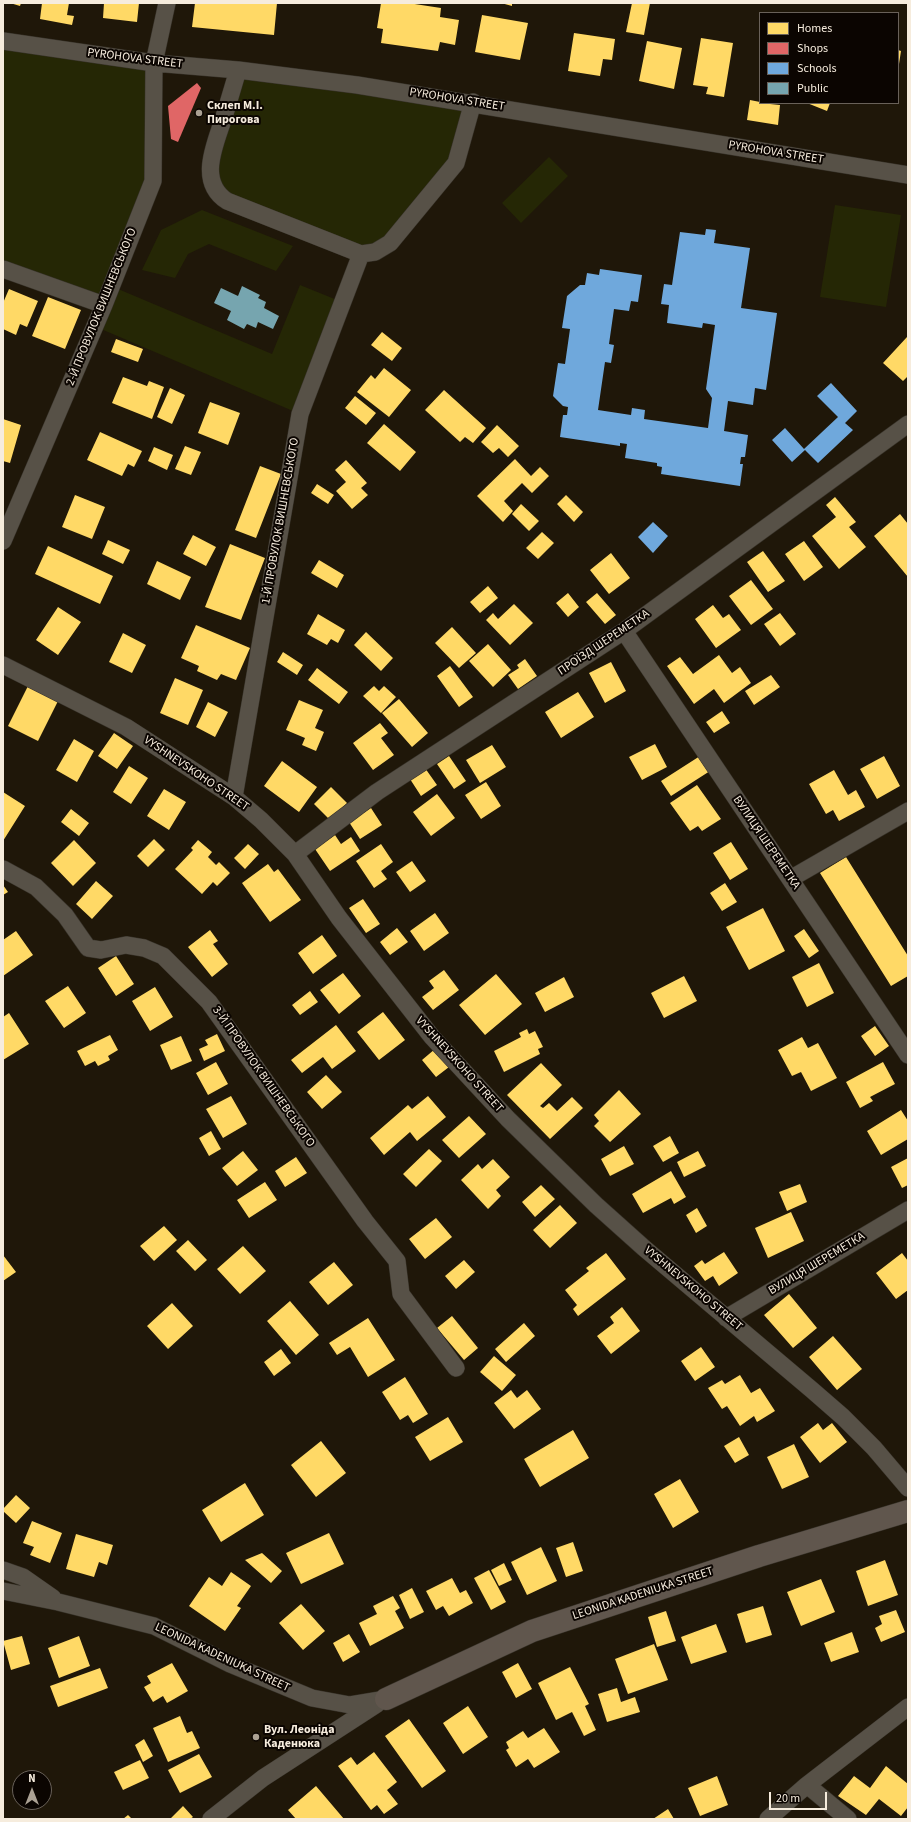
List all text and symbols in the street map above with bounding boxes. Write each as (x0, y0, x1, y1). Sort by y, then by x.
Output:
legend (759, 12, 899, 104)
text: Homes (797, 20, 832, 37)
text: Shops (797, 40, 828, 57)
street label: PYROHOVA STREET (86, 46, 184, 72)
text: Schools (797, 60, 837, 77)
text: Public (797, 80, 828, 97)
street label: PYROHOVA STREET (408, 85, 506, 115)
place label: Склеп М.І. Пирогова (207, 99, 263, 127)
marker: Склеп М.І. Пирогова (194, 108, 204, 118)
street label: PYROHOVA STREET (727, 138, 825, 168)
street label: 2-Й ПРОВУЛОК ВИШНЕВСЬКОГО (64, 226, 140, 388)
street label: 1-Й ПРОВУЛОК ВИШНЕВСЬКОГО (259, 437, 303, 605)
street label: ПРОЇЗД ШЕРЕМЕТКА (556, 607, 652, 679)
street label: VYSHNEVSKOHO STREET (141, 733, 251, 815)
street label: ВУЛИЦЯ ШЕРЕМЕТКА (729, 793, 803, 893)
street label: 3-Й ПРОВУЛОК ВИШНЕВСЬКОГО (209, 1004, 317, 1150)
street label: VYSHNEVSKOHO STREET (412, 1014, 506, 1116)
street label: ВУЛИЦЯ ШЕРЕМЕТКА (766, 1230, 868, 1298)
street label: VYSHNEVSKOHO STREET (641, 1244, 745, 1334)
street label: LEONIDA KADENIUKA STREET (571, 1564, 715, 1624)
street label: LEONIDA KADENIUKA STREET (152, 1620, 292, 1696)
place label: Вул. Леоніда Каденюка (264, 1723, 334, 1751)
marker: Вул. Леоніда Каденюка (251, 1732, 261, 1742)
north arrow (12, 1770, 52, 1810)
text: N (28, 1771, 36, 1786)
scale bar (771, 1784, 829, 1810)
text: 20 m (776, 1790, 800, 1807)

